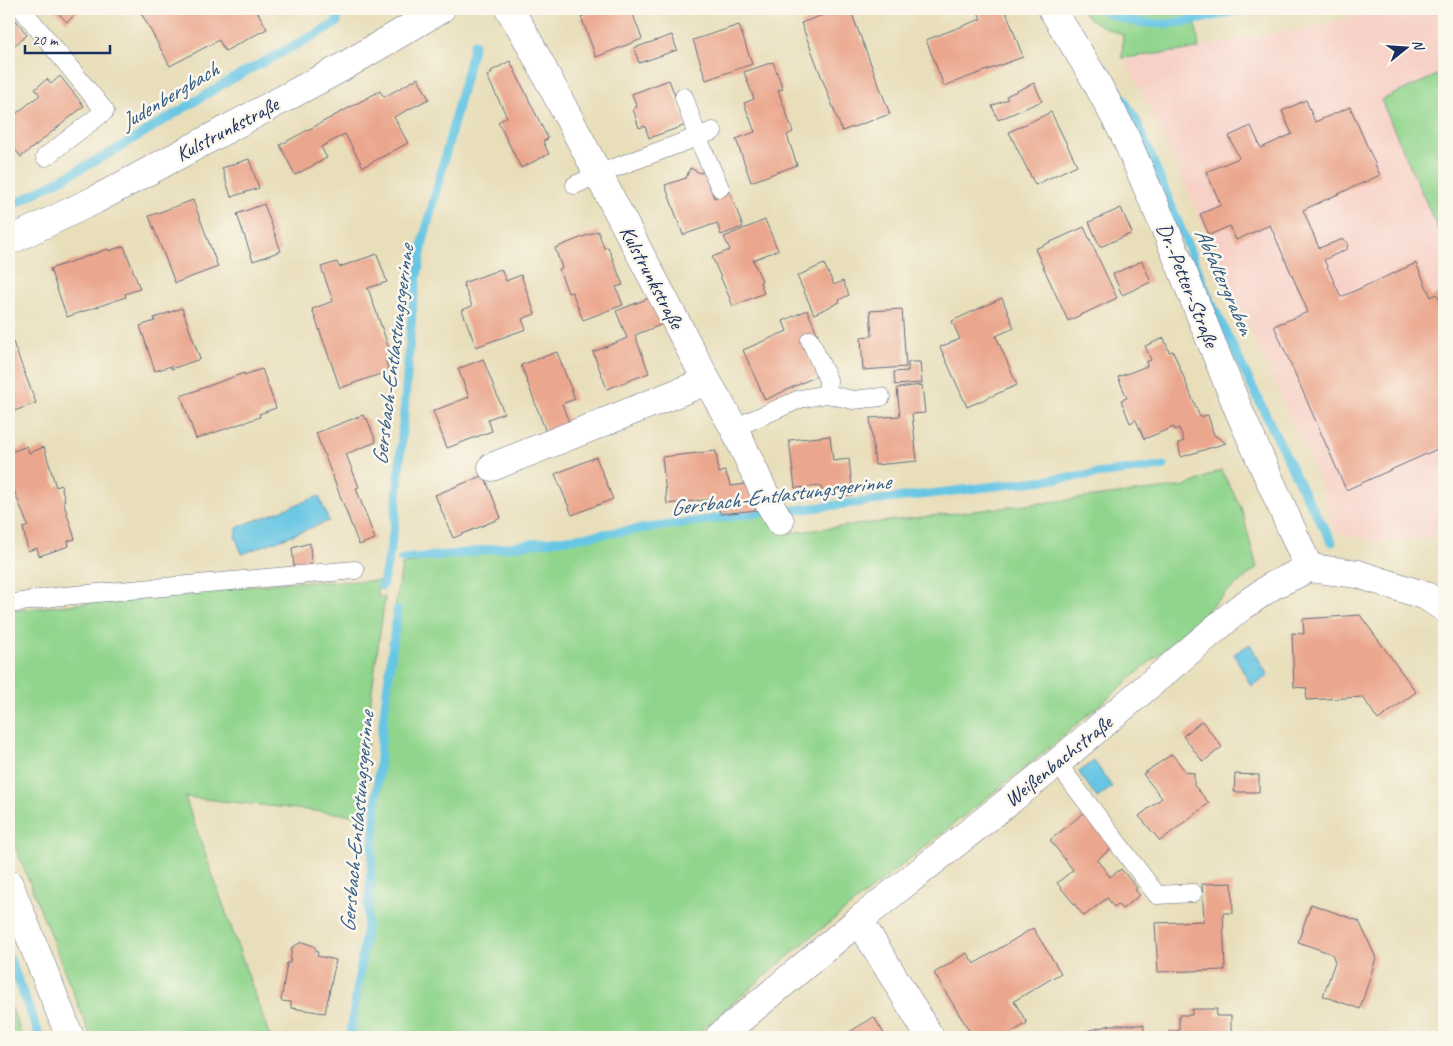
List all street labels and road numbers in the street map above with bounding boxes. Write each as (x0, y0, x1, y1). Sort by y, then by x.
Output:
street label: Kulstrunkstraße (171, 90, 285, 167)
street label: Dr.-Petter-Straße (1151, 219, 1226, 353)
street label: Kulstrunkstraße (614, 221, 691, 335)
street label: Weißenbachstraße (999, 708, 1119, 812)

